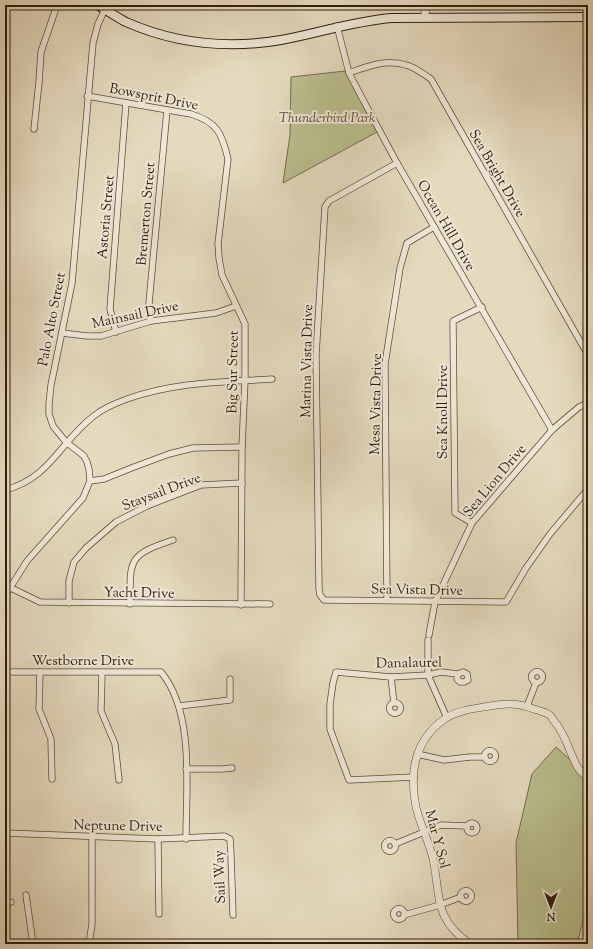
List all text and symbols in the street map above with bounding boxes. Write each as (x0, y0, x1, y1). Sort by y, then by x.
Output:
street label: Bowsprit Drive (107, 80, 200, 116)
park label: Thunderbird Park (279, 109, 376, 129)
street label: Sea Bright Drive (463, 126, 530, 222)
street label: Bremerton Street (133, 161, 161, 267)
street label: Astoria Street (93, 174, 121, 260)
street label: Ocean Hill Drive (411, 177, 479, 275)
street label: Palo Alto Street (34, 271, 72, 368)
street label: Mainsail Drive (90, 297, 181, 335)
street label: Marina Vista Drive (297, 304, 319, 418)
street label: Big Sur Street (223, 330, 245, 414)
street label: Mesa Vista Drive (366, 353, 388, 455)
street label: Sea Knoll Drive (434, 365, 454, 459)
street label: Sea Lion Drive (459, 441, 532, 522)
street label: Staysail Drive (119, 469, 204, 517)
street label: Sea Vista Drive (371, 580, 463, 602)
street label: Yacht Drive (103, 583, 175, 605)
street label: Westborne Drive (32, 652, 134, 672)
street label: Danalaurel (376, 653, 442, 675)
street label: Mar Y Sol (419, 808, 454, 871)
street label: Neptune Drive (73, 816, 163, 838)
street label: Sail Way (210, 850, 232, 904)
north arrow (531, 887, 571, 927)
text: N (546, 908, 556, 924)

